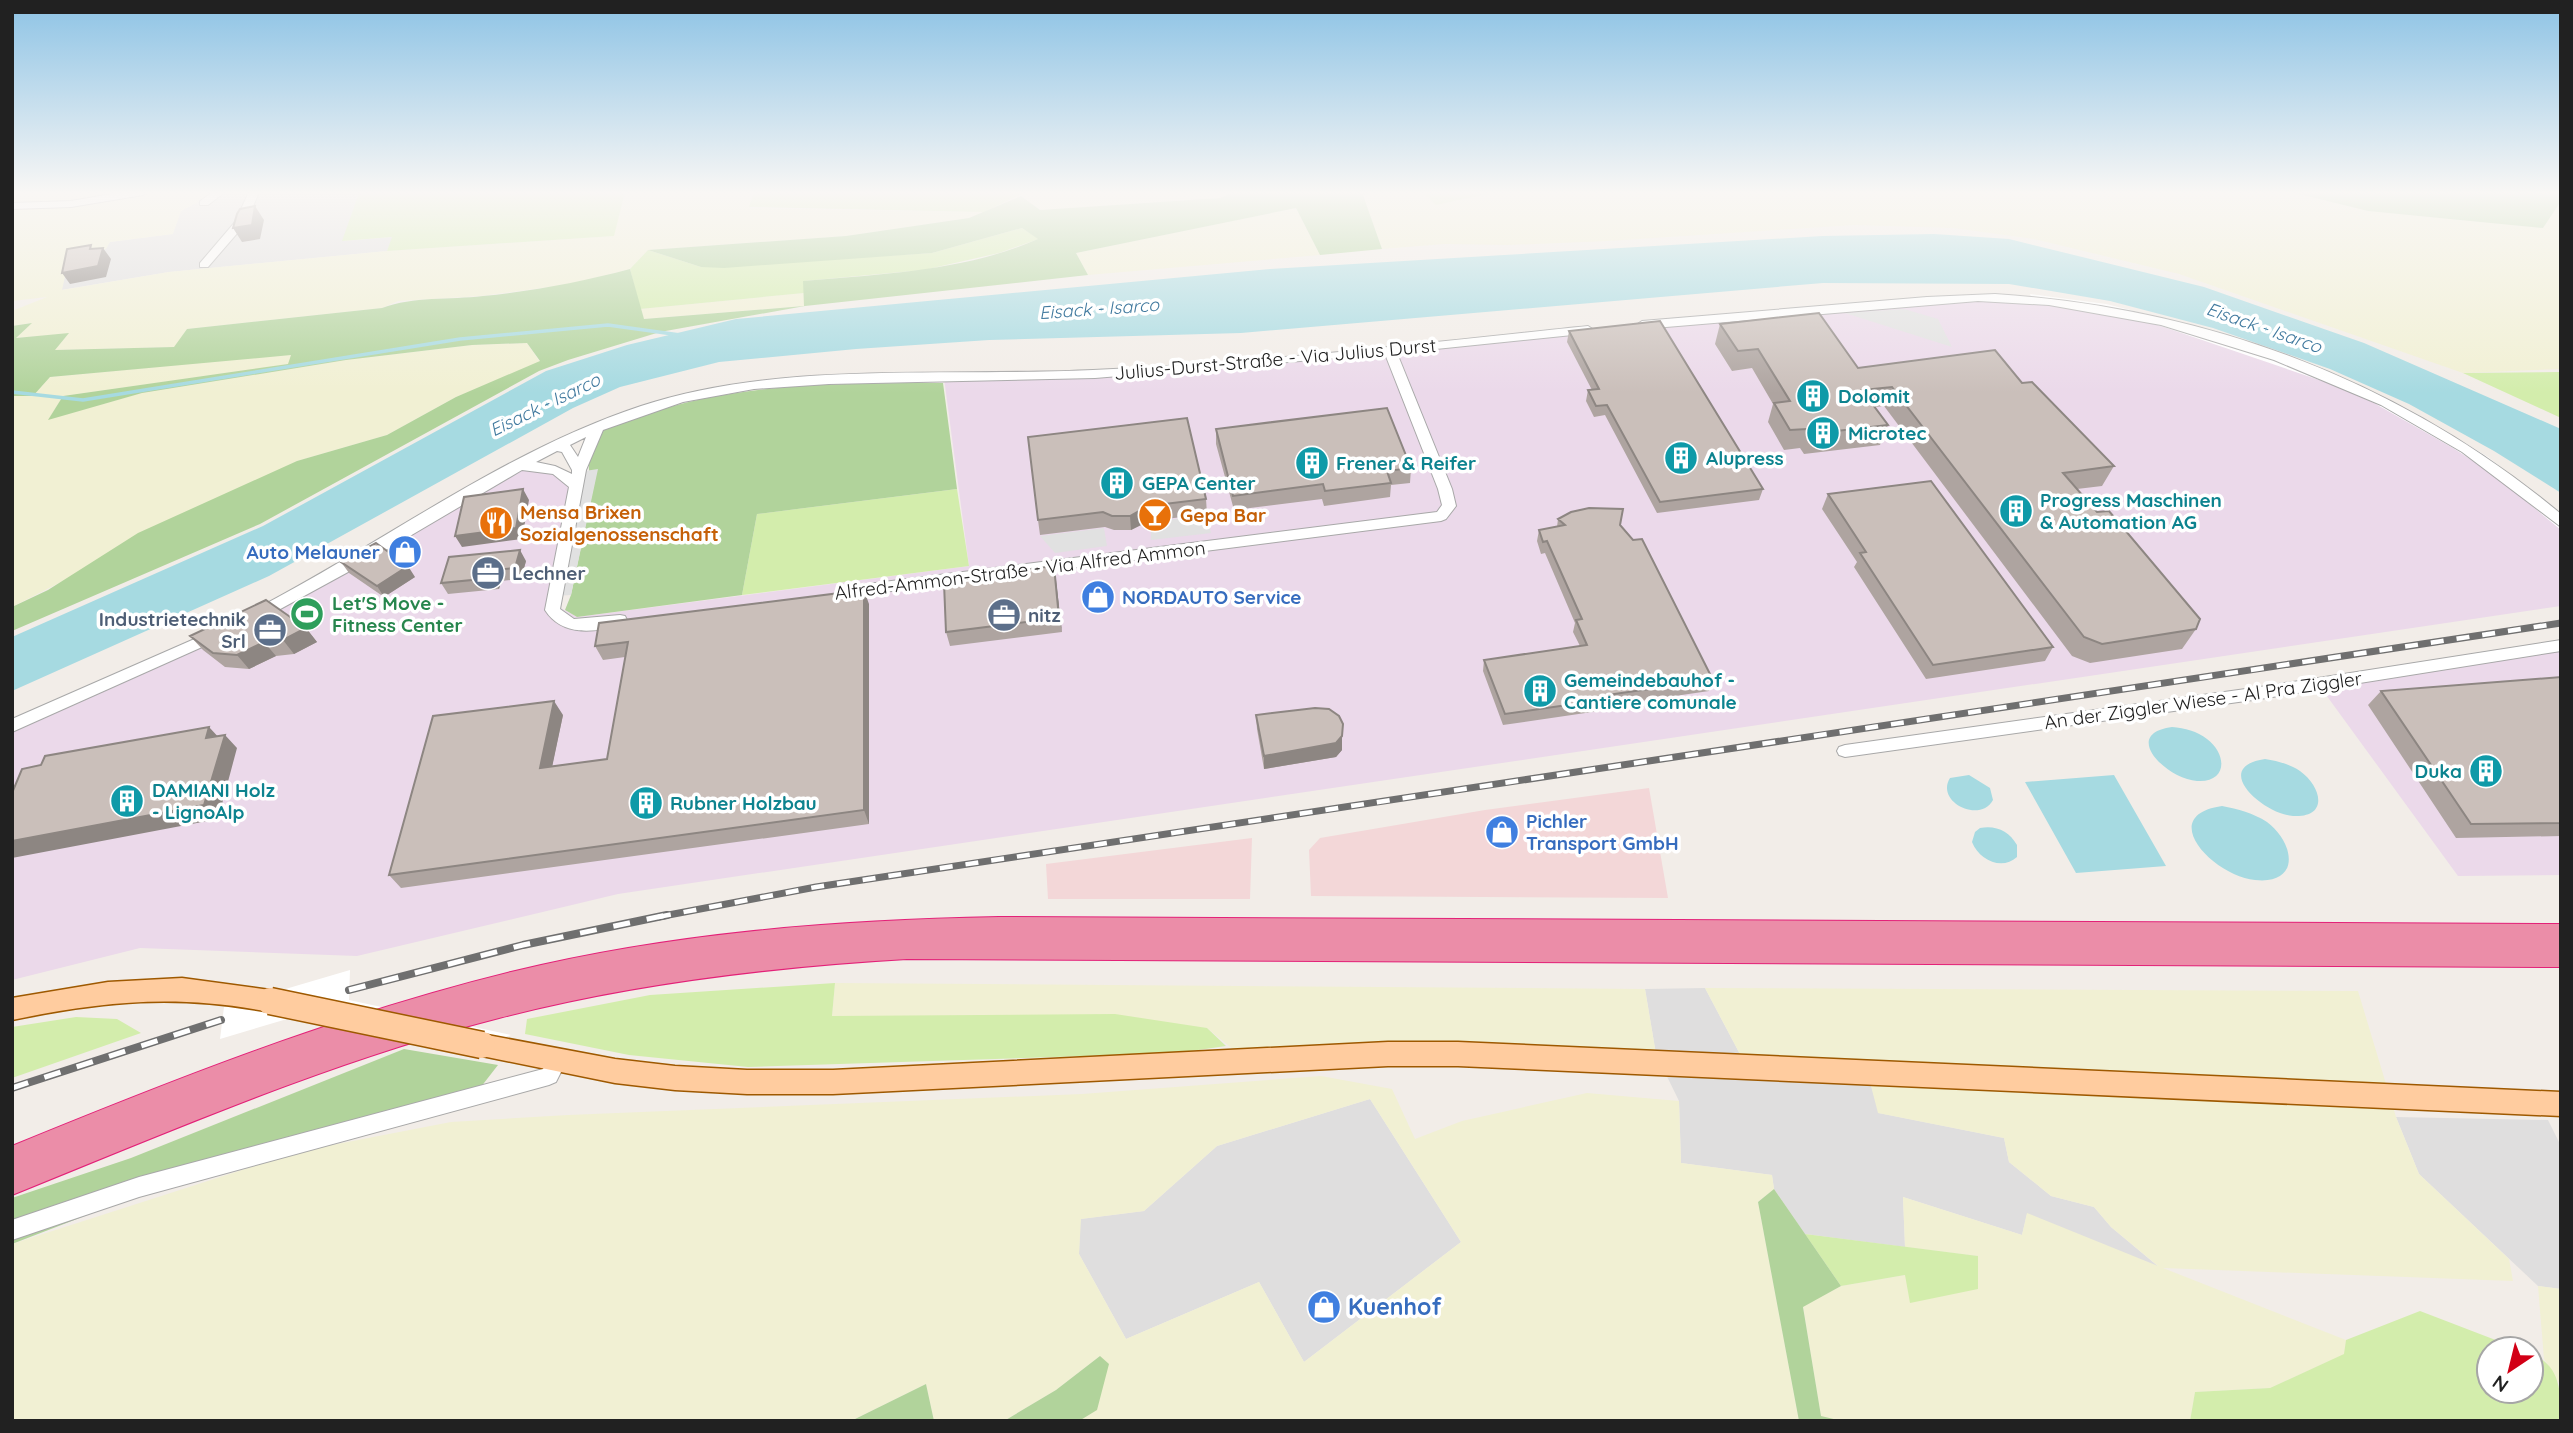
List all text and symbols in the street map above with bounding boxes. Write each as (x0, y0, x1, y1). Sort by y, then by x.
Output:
water label: Eisack - Isarco (1038, 293, 1161, 324)
water label: Eisack - Isarco (2204, 297, 2326, 358)
street label: Julius-Durst-Straße - Via Julius Durst (1113, 333, 1437, 385)
water label: Eisack - Isarco (486, 367, 605, 441)
building icon: Dolomit (1794, 377, 1832, 415)
place label: Dolomit (1838, 384, 1910, 408)
building icon: Microtec (1804, 414, 1842, 452)
place label: Microtec (1848, 421, 1926, 445)
building icon: Alupress (1662, 439, 1700, 477)
building icon: Frener & Reifer (1293, 444, 1331, 482)
place label: Alupress (1706, 446, 1784, 470)
place label: Frener & Reifer (1336, 451, 1476, 475)
building icon: GEPA Center (1098, 464, 1136, 502)
place label: GEPA Center (1142, 471, 1256, 495)
place label: Progress Maschinen & Automation AG (2040, 488, 2222, 534)
building icon: Progress Maschinen & Automation AG (1997, 492, 2035, 530)
bar icon: Gepa Bar (1136, 496, 1174, 534)
place label: Mensa Brixen Sozialgenossenschaft (520, 500, 719, 546)
place label: Gepa Bar (1180, 503, 1266, 527)
restaurant icon: Mensa Brixen Sozialgenossenschaft (477, 504, 515, 542)
shop icon: Auto Melauner (386, 533, 424, 571)
street label: Alfred-Ammon-Straße - Via Alfred Ammon (833, 535, 1207, 605)
place label: Auto Melauner (246, 540, 380, 564)
office icon: Lechner (469, 554, 507, 592)
place label: Lechner (512, 561, 586, 585)
shop icon: NORDAUTO Service (1079, 578, 1117, 616)
place label: NORDAUTO Service (1122, 585, 1302, 609)
place label: Let'S Move - Fitness Center (332, 591, 463, 637)
sports icon: Let'S Move - Fitness Center (288, 595, 326, 633)
office icon: nitz (985, 596, 1023, 634)
place label: nitz (1028, 603, 1061, 627)
place label: Industrietechnik Srl (99, 607, 246, 653)
office icon: Industrietechnik Srl (251, 611, 289, 649)
street label: An der Ziggler Wiese - Al Pra Ziggler (2043, 666, 2364, 734)
place label: Gemeindebauhof - Cantiere comunale (1564, 668, 1737, 714)
building icon: Gemeindebauhof - Cantiere comunale (1521, 672, 1559, 710)
building icon: Duka (2467, 752, 2505, 790)
place label: Duka (2415, 759, 2462, 783)
place label: DAMIANI Holz - LignoAlp (152, 778, 275, 824)
building icon: DAMIANI Holz - LignoAlp (108, 782, 146, 820)
building icon: Rubner Holzbau (627, 784, 665, 822)
place label: Rubner Holzbau (670, 791, 817, 815)
place label: Pichler Transport GmbH (1526, 809, 1679, 855)
shop icon: Pichler Transport GmbH (1483, 813, 1521, 851)
shop icon: Kuenhof (1305, 1288, 1343, 1326)
place label: Kuenhof (1348, 1292, 1441, 1321)
north arrow (2475, 1335, 2545, 1405)
text: N (2488, 1370, 2513, 1398)

